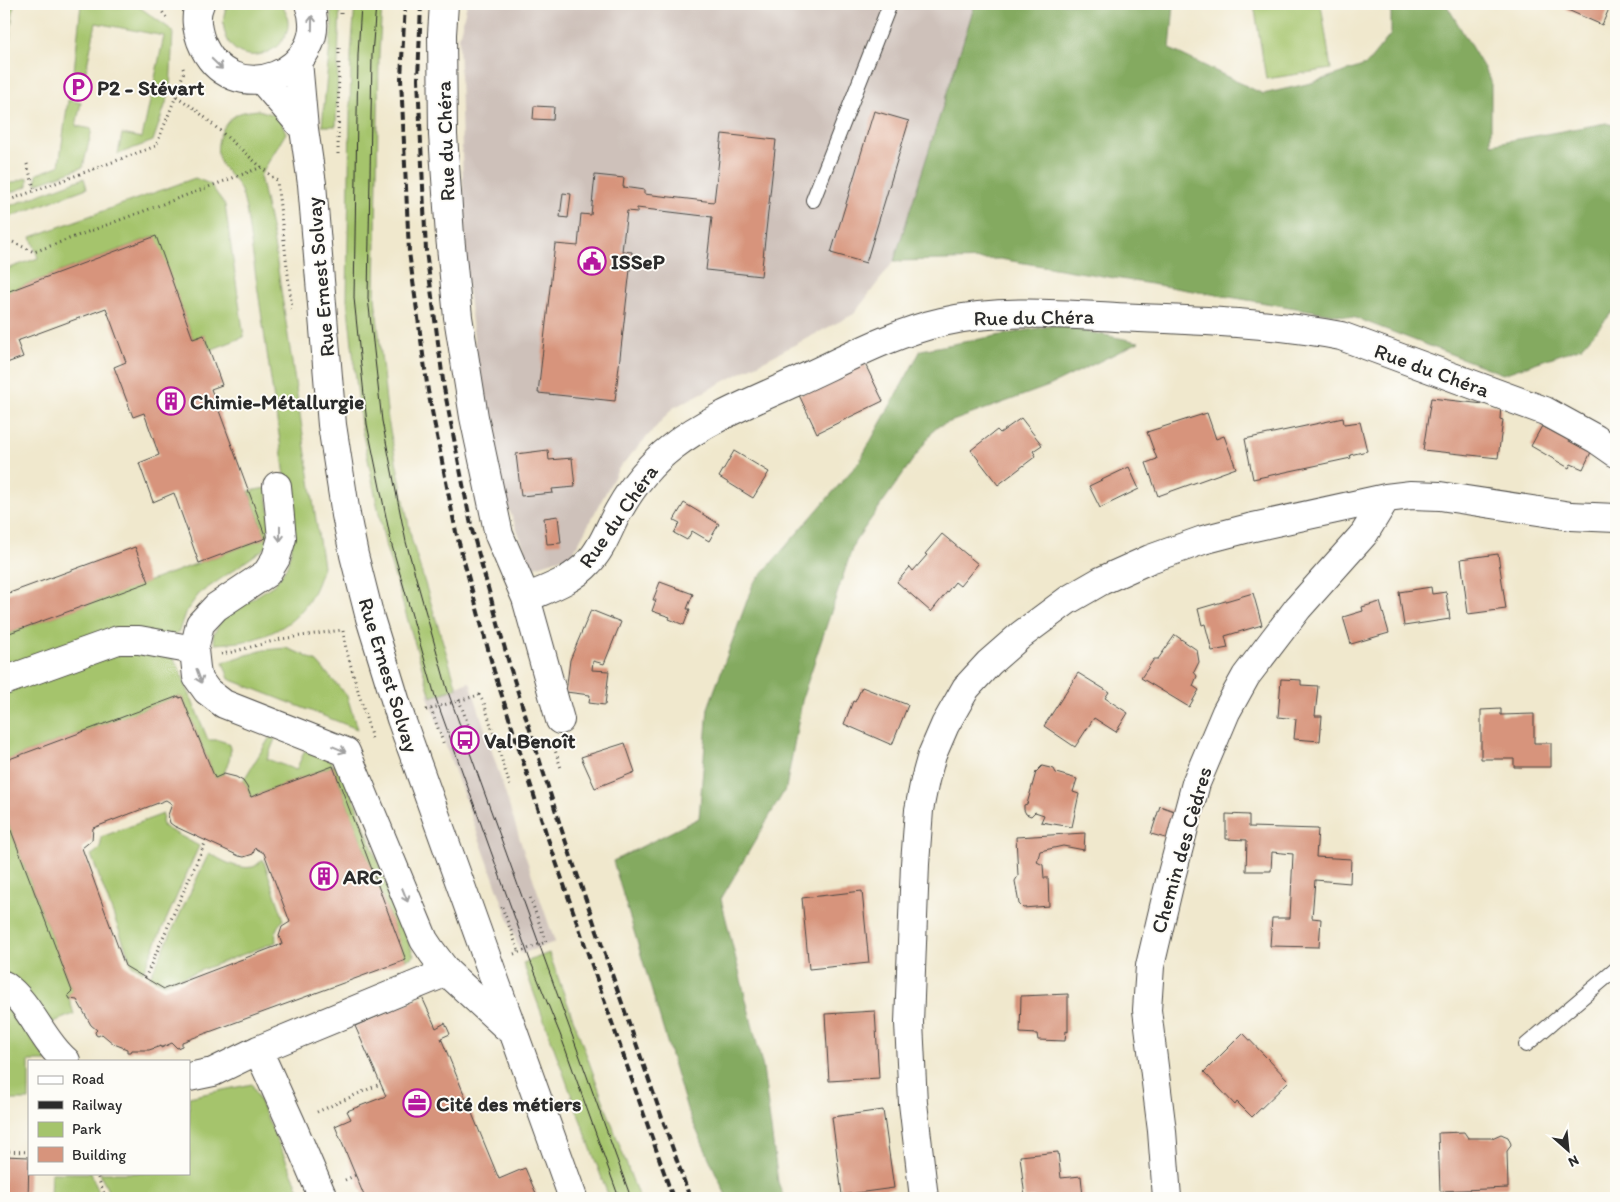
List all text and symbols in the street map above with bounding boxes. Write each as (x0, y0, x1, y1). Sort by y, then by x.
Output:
one-way arrow (307, 15, 317, 31)
one-way arrow (211, 58, 223, 70)
parking icon: P2 - Stévart (63, 72, 93, 102)
place label: P2 - Stévart (97, 75, 205, 100)
street label: Rue du Chéra (430, 80, 460, 202)
street label: Rue Ernest Solvay (301, 196, 339, 358)
public building icon: ISSeP (577, 246, 607, 276)
place label: ISSeP (611, 249, 665, 274)
street label: Rue du Chéra (974, 303, 1095, 331)
street label: Rue du Chéra (1371, 338, 1493, 402)
building icon: Chimie-Métallurgie (156, 386, 186, 416)
place label: Chimie-Métallurgie (190, 389, 364, 415)
street label: Rue du Chéra (573, 459, 663, 573)
one-way arrow (276, 526, 285, 542)
street label: Rue Ernest Solvay (354, 595, 424, 756)
one-way arrow (195, 668, 204, 683)
bus stop icon: Val Benoît (450, 725, 480, 755)
place label: Val Benoît (484, 728, 576, 753)
one-way arrow (331, 745, 346, 755)
street label: Chemin des Cèdres (1145, 764, 1217, 936)
building icon: ARC (309, 861, 339, 891)
place label: ARC (342, 864, 383, 889)
one-way arrow (401, 887, 411, 902)
legend (28, 1060, 190, 1174)
text: Road (72, 1070, 105, 1088)
office icon: Cité des métiers (402, 1088, 432, 1118)
place label: Cité des métiers (436, 1091, 581, 1116)
text: Railway (72, 1096, 122, 1114)
text: Park (72, 1120, 102, 1138)
north arrow (1542, 1124, 1592, 1174)
text: Building (72, 1146, 126, 1164)
text: N (1566, 1151, 1582, 1171)

